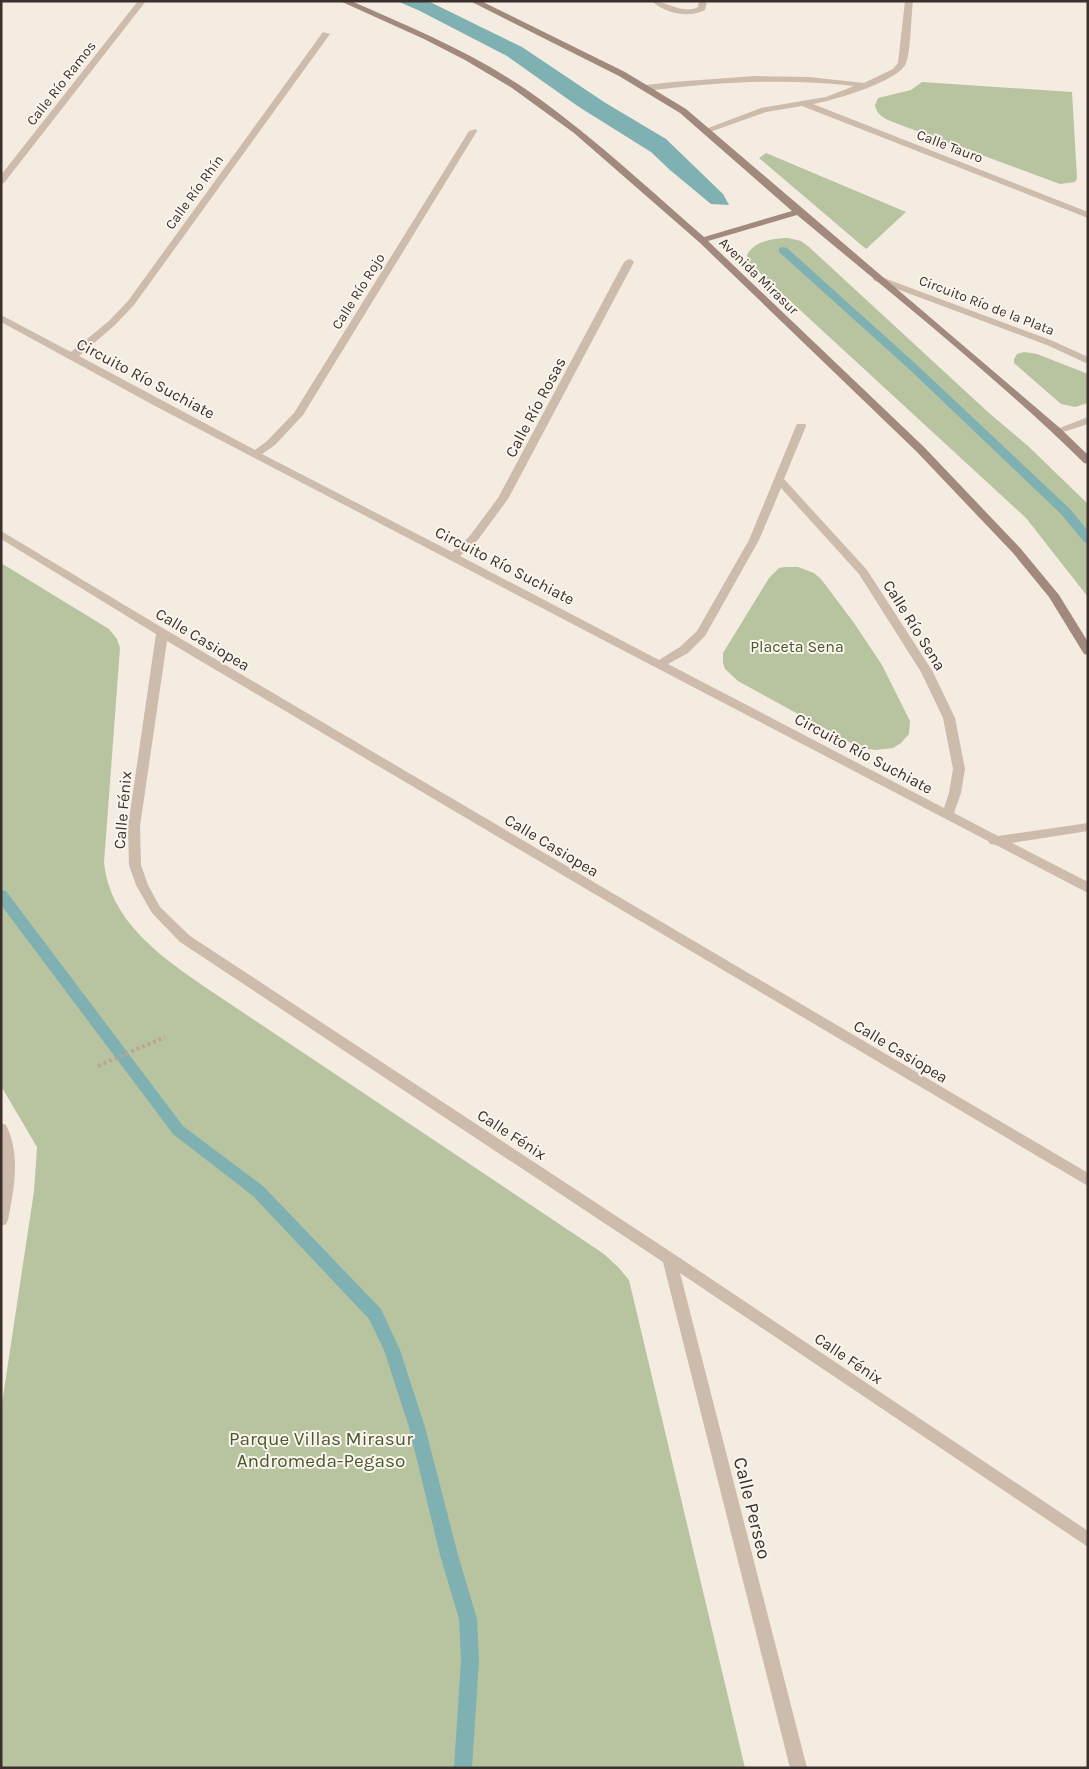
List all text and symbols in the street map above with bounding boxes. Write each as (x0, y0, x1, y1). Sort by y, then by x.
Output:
street label: Calle Río Ramos (23, 38, 100, 129)
street label: Calle Tauro (914, 126, 985, 167)
street label: Calle Río Rhín (162, 152, 227, 233)
street label: Avenida Mirasur (715, 234, 802, 319)
street label: Calle Río Rojo (328, 250, 389, 333)
street label: Circuito Río de la Plata (917, 272, 1057, 339)
street label: Circuito Río Suchiate (73, 334, 218, 423)
street label: Calle Río Rosas (501, 354, 570, 461)
street label: Circuito Río Suchiate (432, 522, 578, 609)
street label: Calle Río Sena (879, 577, 950, 674)
street label: Calle Casiopea (152, 604, 253, 675)
park label: Placeta Sena (750, 637, 844, 656)
street label: Circuito Río Suchiate (791, 709, 936, 798)
street label: Calle Fénix (110, 770, 135, 850)
street label: Calle Casiopea (501, 810, 602, 881)
street label: Calle Casiopea (850, 1016, 951, 1087)
street label: Calle Fénix (474, 1105, 550, 1164)
street label: Calle Fénix (811, 1329, 887, 1388)
park label: Parque Villas Mirasur Andromeda-Pegaso (229, 1428, 413, 1472)
street label: Calle Perseo (729, 1455, 775, 1562)

